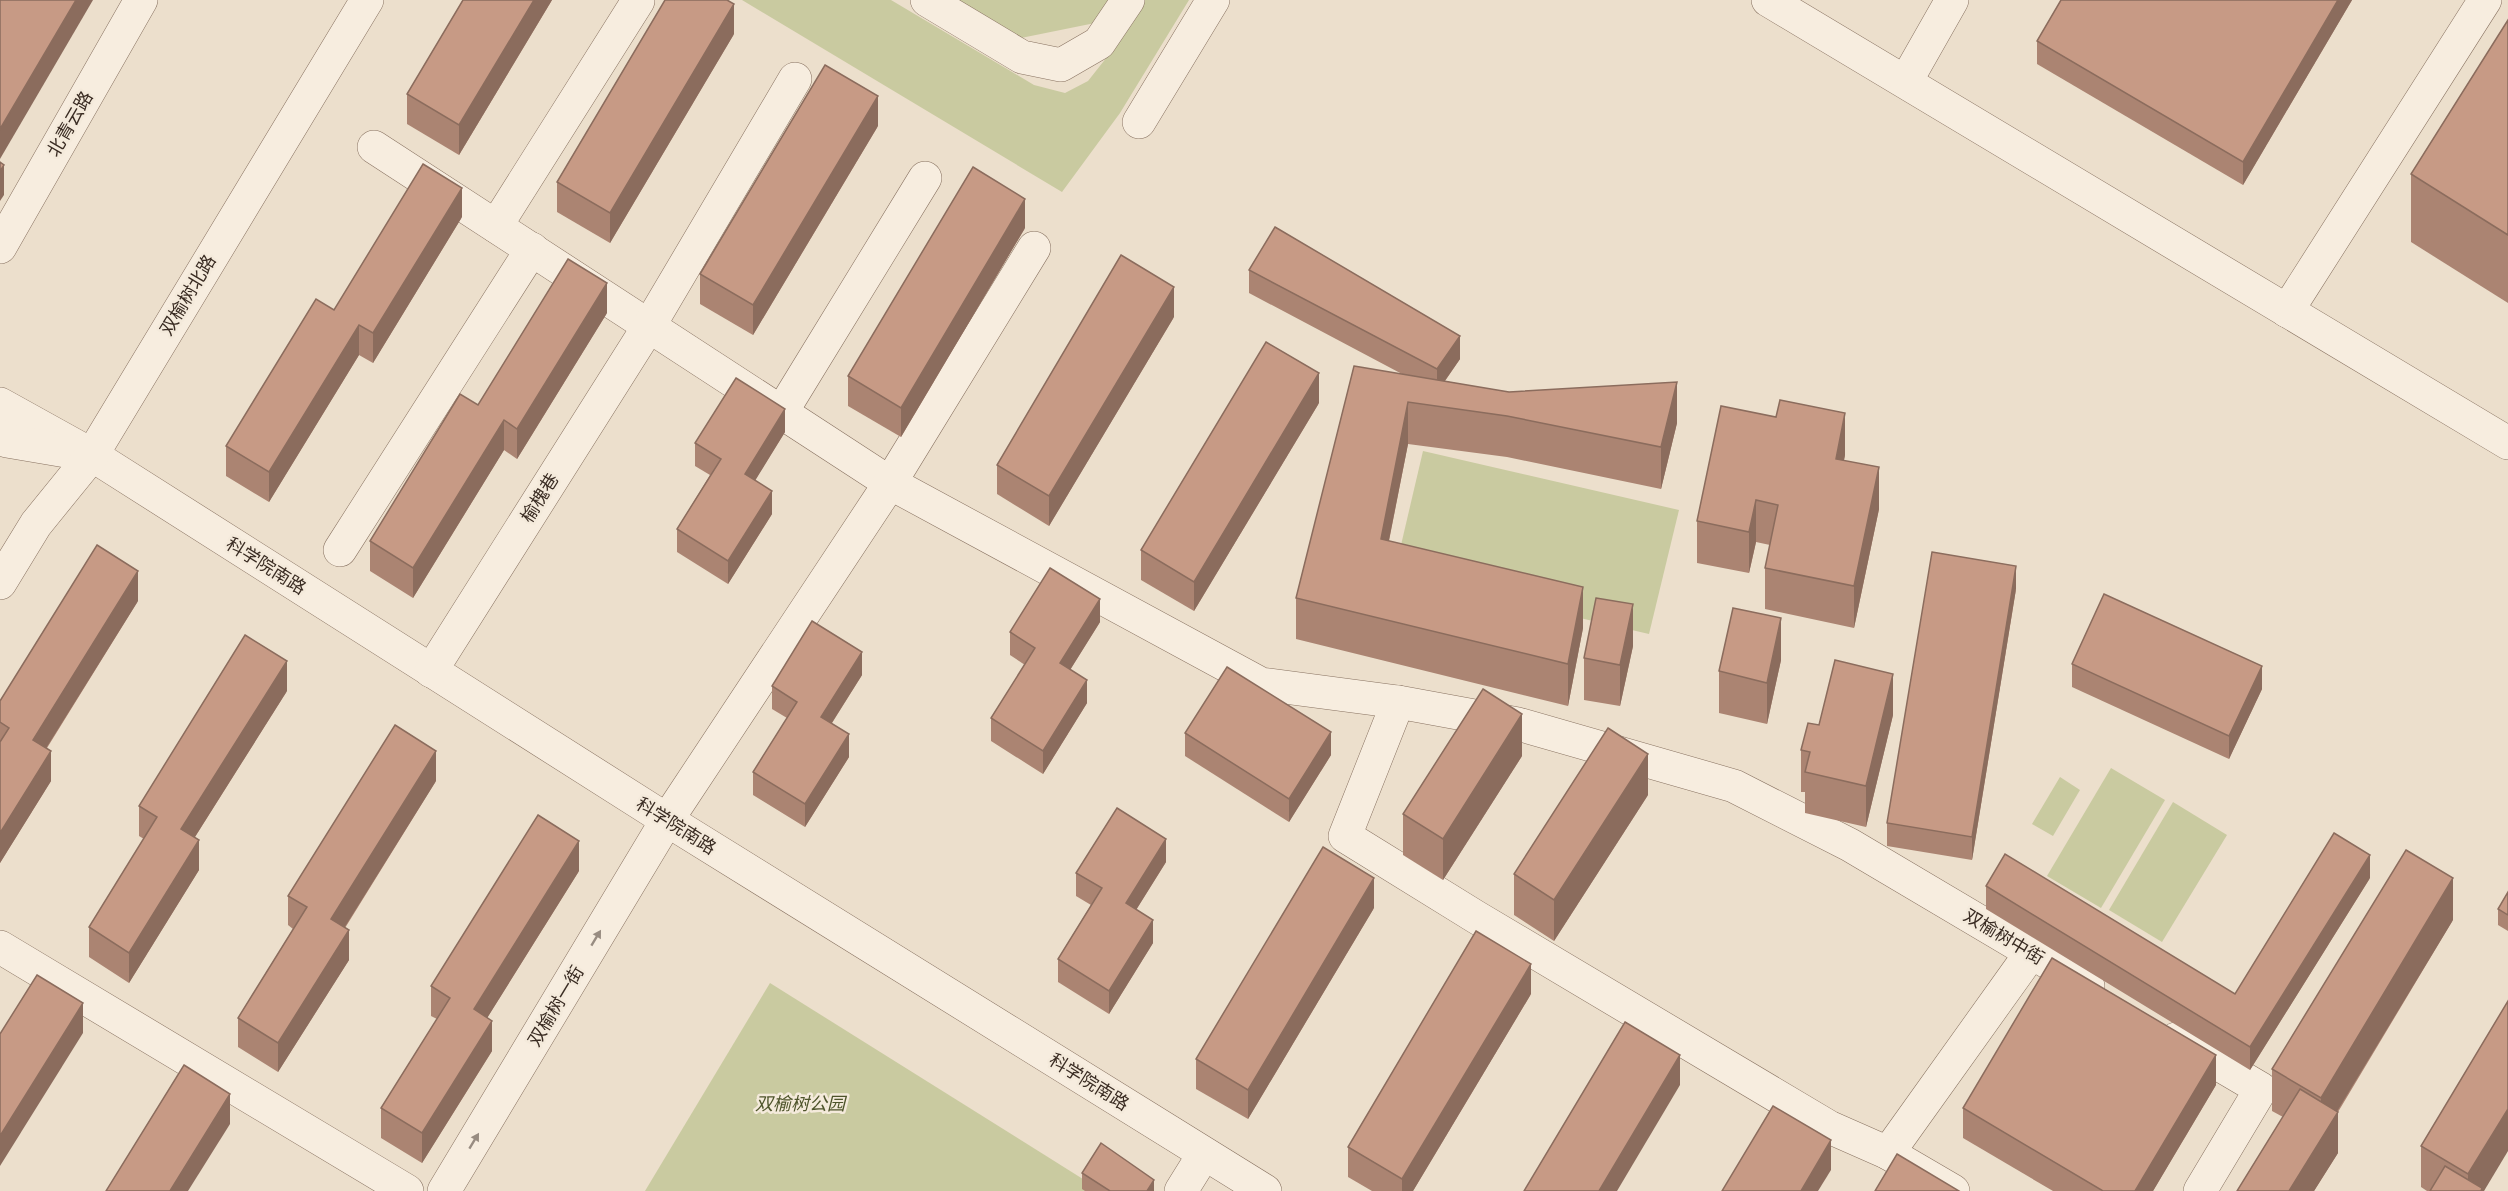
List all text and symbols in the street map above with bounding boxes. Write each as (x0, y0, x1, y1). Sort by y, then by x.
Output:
street label: 北青云路 (42, 87, 98, 161)
street label: 双榆树北路 (155, 251, 221, 339)
street label: 榆槐巷 (516, 469, 564, 527)
street label: 科学院南路 (222, 533, 310, 599)
street label: 科学院南路 (632, 793, 720, 859)
street label: 双榆树中街 (1960, 904, 2048, 970)
one-way arrow (591, 930, 602, 946)
street label: 双榆树一街 (523, 962, 589, 1050)
street label: 科学院南路 (1045, 1049, 1133, 1115)
park label: 双榆树公园 (755, 1093, 848, 1115)
one-way arrow (469, 1133, 480, 1149)

